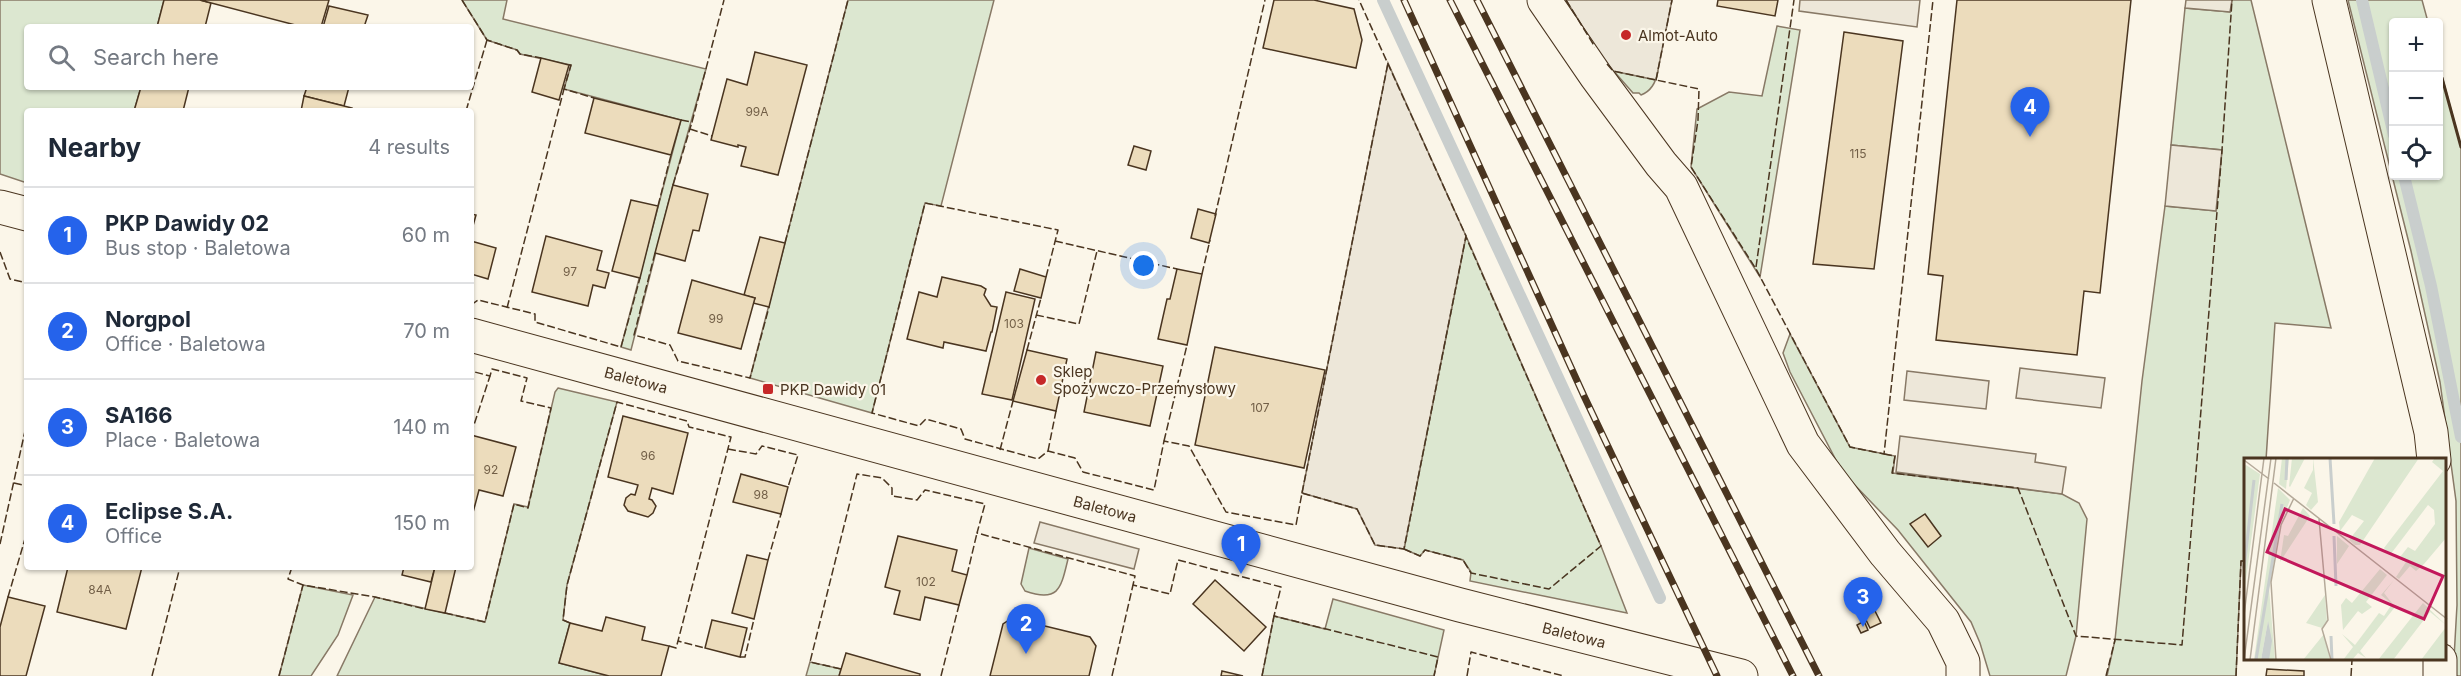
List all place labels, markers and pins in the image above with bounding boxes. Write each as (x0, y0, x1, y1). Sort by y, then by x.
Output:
place label: Almot-Auto (1638, 26, 1718, 45)
marker: Almot-Auto (1619, 28, 1633, 42)
pin: 4 (2010, 88, 2050, 137)
place label: Sklep Spożywczo-Przemysłowy (1053, 362, 1237, 398)
marker: Sklep Spożywczo-Przemysłowy (1034, 373, 1048, 387)
place label: PKP Dawidy 01 (780, 380, 886, 399)
marker: PKP Dawidy 01 (761, 382, 775, 396)
pin: 1 (1222, 524, 1260, 574)
pin: 3 (1844, 578, 1882, 627)
pin: 2 (1006, 604, 1046, 654)

